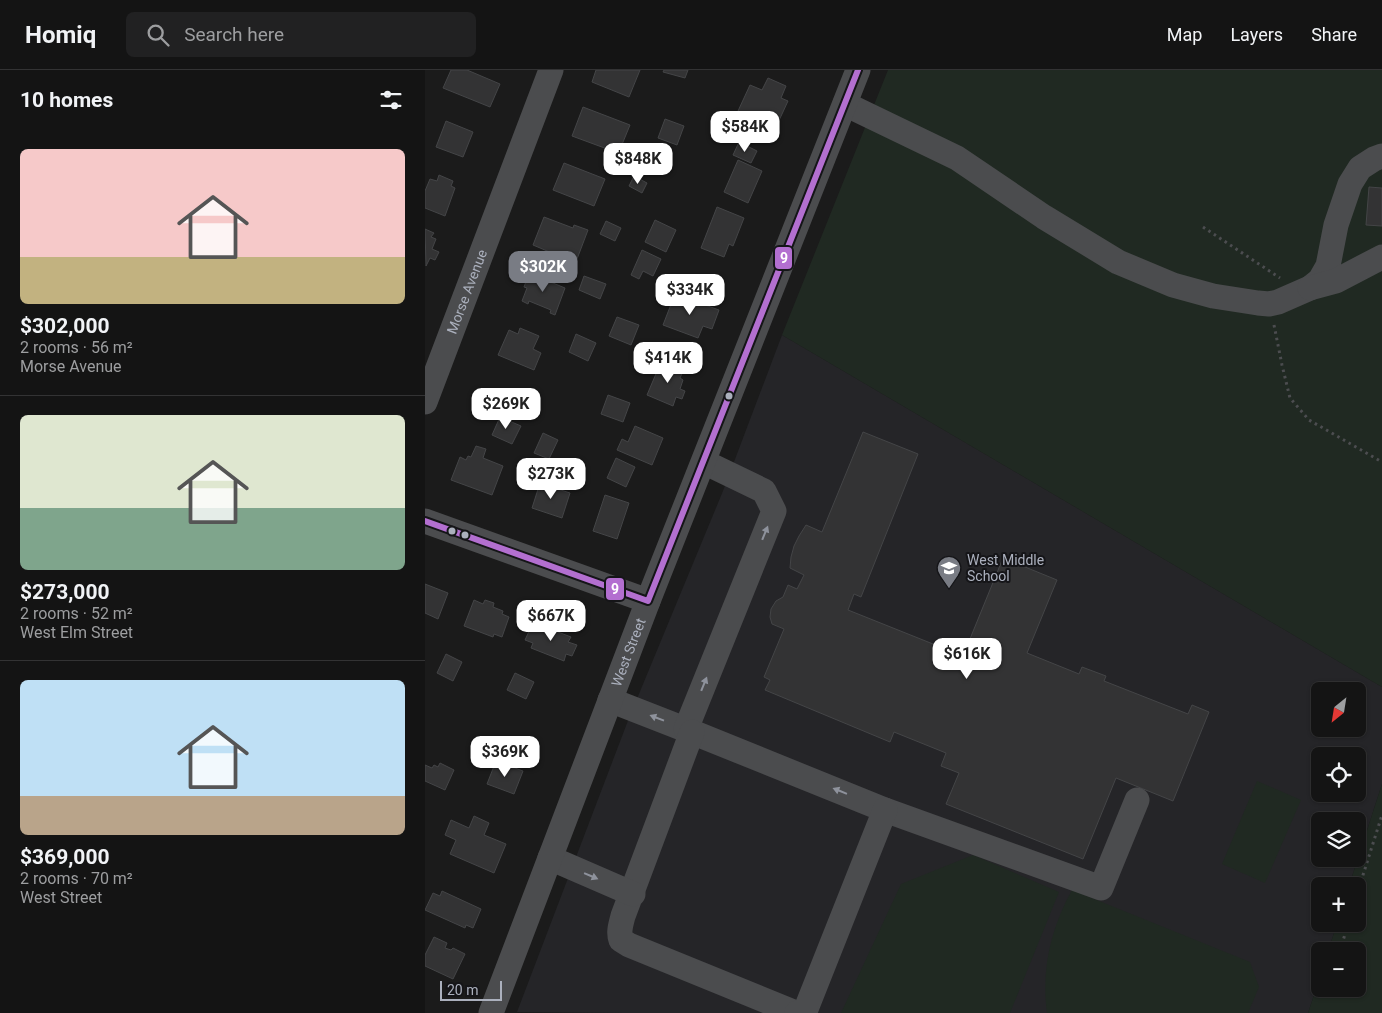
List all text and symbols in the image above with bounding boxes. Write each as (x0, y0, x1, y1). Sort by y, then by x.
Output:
search box (126, 12, 476, 57)
text: Homiq (25, 21, 96, 49)
icon: search (144, 21, 172, 49)
text: Search here (184, 23, 284, 46)
text: Map (1167, 24, 1202, 45)
text: Layers (1230, 24, 1283, 45)
text: Share (1311, 24, 1357, 45)
icon: filters (377, 86, 405, 114)
text: 10 homes (20, 88, 113, 112)
pin: $584K (710, 111, 780, 153)
text: $584K (722, 117, 768, 136)
pin: $848K (603, 142, 673, 185)
text: $848K (615, 149, 661, 168)
icon: home (168, 182, 258, 272)
line badge: 9 (774, 246, 793, 270)
street label: Morse Avenue (444, 247, 490, 336)
pin: $302K (508, 250, 578, 293)
text: 9 (780, 250, 788, 266)
text: $302K (520, 257, 566, 276)
pin: $334K (655, 274, 725, 316)
text: $334K (667, 280, 713, 299)
text: $302,000 (20, 314, 110, 338)
text: 2 rooms · 56 m² (20, 338, 133, 357)
pin: $414K (633, 342, 703, 384)
text: $414K (645, 348, 691, 367)
text: Morse Avenue (20, 357, 122, 376)
pin: $269K (471, 388, 541, 430)
unlabelled marker (724, 391, 734, 401)
text: $269K (483, 394, 529, 413)
icon: home (168, 447, 258, 537)
pin: $273K (516, 458, 586, 500)
text: $273K (528, 464, 574, 483)
one-way arrow (761, 525, 769, 540)
unlabelled marker (447, 526, 457, 536)
unlabelled marker (460, 530, 470, 540)
place label: West Middle School (967, 552, 1044, 584)
school or university icon: West Middle School (936, 555, 962, 589)
line badge: 9 (605, 577, 625, 601)
text: $273,000 (20, 580, 110, 604)
text: 9 (611, 581, 619, 597)
pin: $667K (516, 600, 586, 642)
text: 2 rooms · 52 m² (20, 604, 133, 623)
text: $667K (528, 606, 574, 625)
street label: West Street (608, 615, 649, 689)
text: West Elm Street (20, 623, 133, 642)
pin: $616K (932, 638, 1002, 680)
text: $616K (944, 644, 990, 663)
one-way arrow (701, 677, 709, 691)
north arrow (1311, 682, 1366, 738)
map controls (1311, 682, 1366, 997)
icon: home (168, 712, 258, 802)
one-way arrow (649, 714, 664, 722)
pin: $369K (470, 736, 540, 778)
text: $369K (482, 742, 528, 761)
button: locate (1311, 747, 1366, 802)
one-way arrow (833, 787, 847, 795)
button: layers (1311, 812, 1366, 867)
text: $369,000 (20, 845, 110, 869)
text: 2 rooms · 70 m² (20, 869, 133, 888)
one-way arrow (584, 873, 598, 881)
button: + (1311, 877, 1366, 932)
text: West Street (20, 888, 102, 907)
button: − (1311, 942, 1366, 997)
scale bar (440, 978, 503, 1001)
text: 20 m (447, 982, 479, 998)

